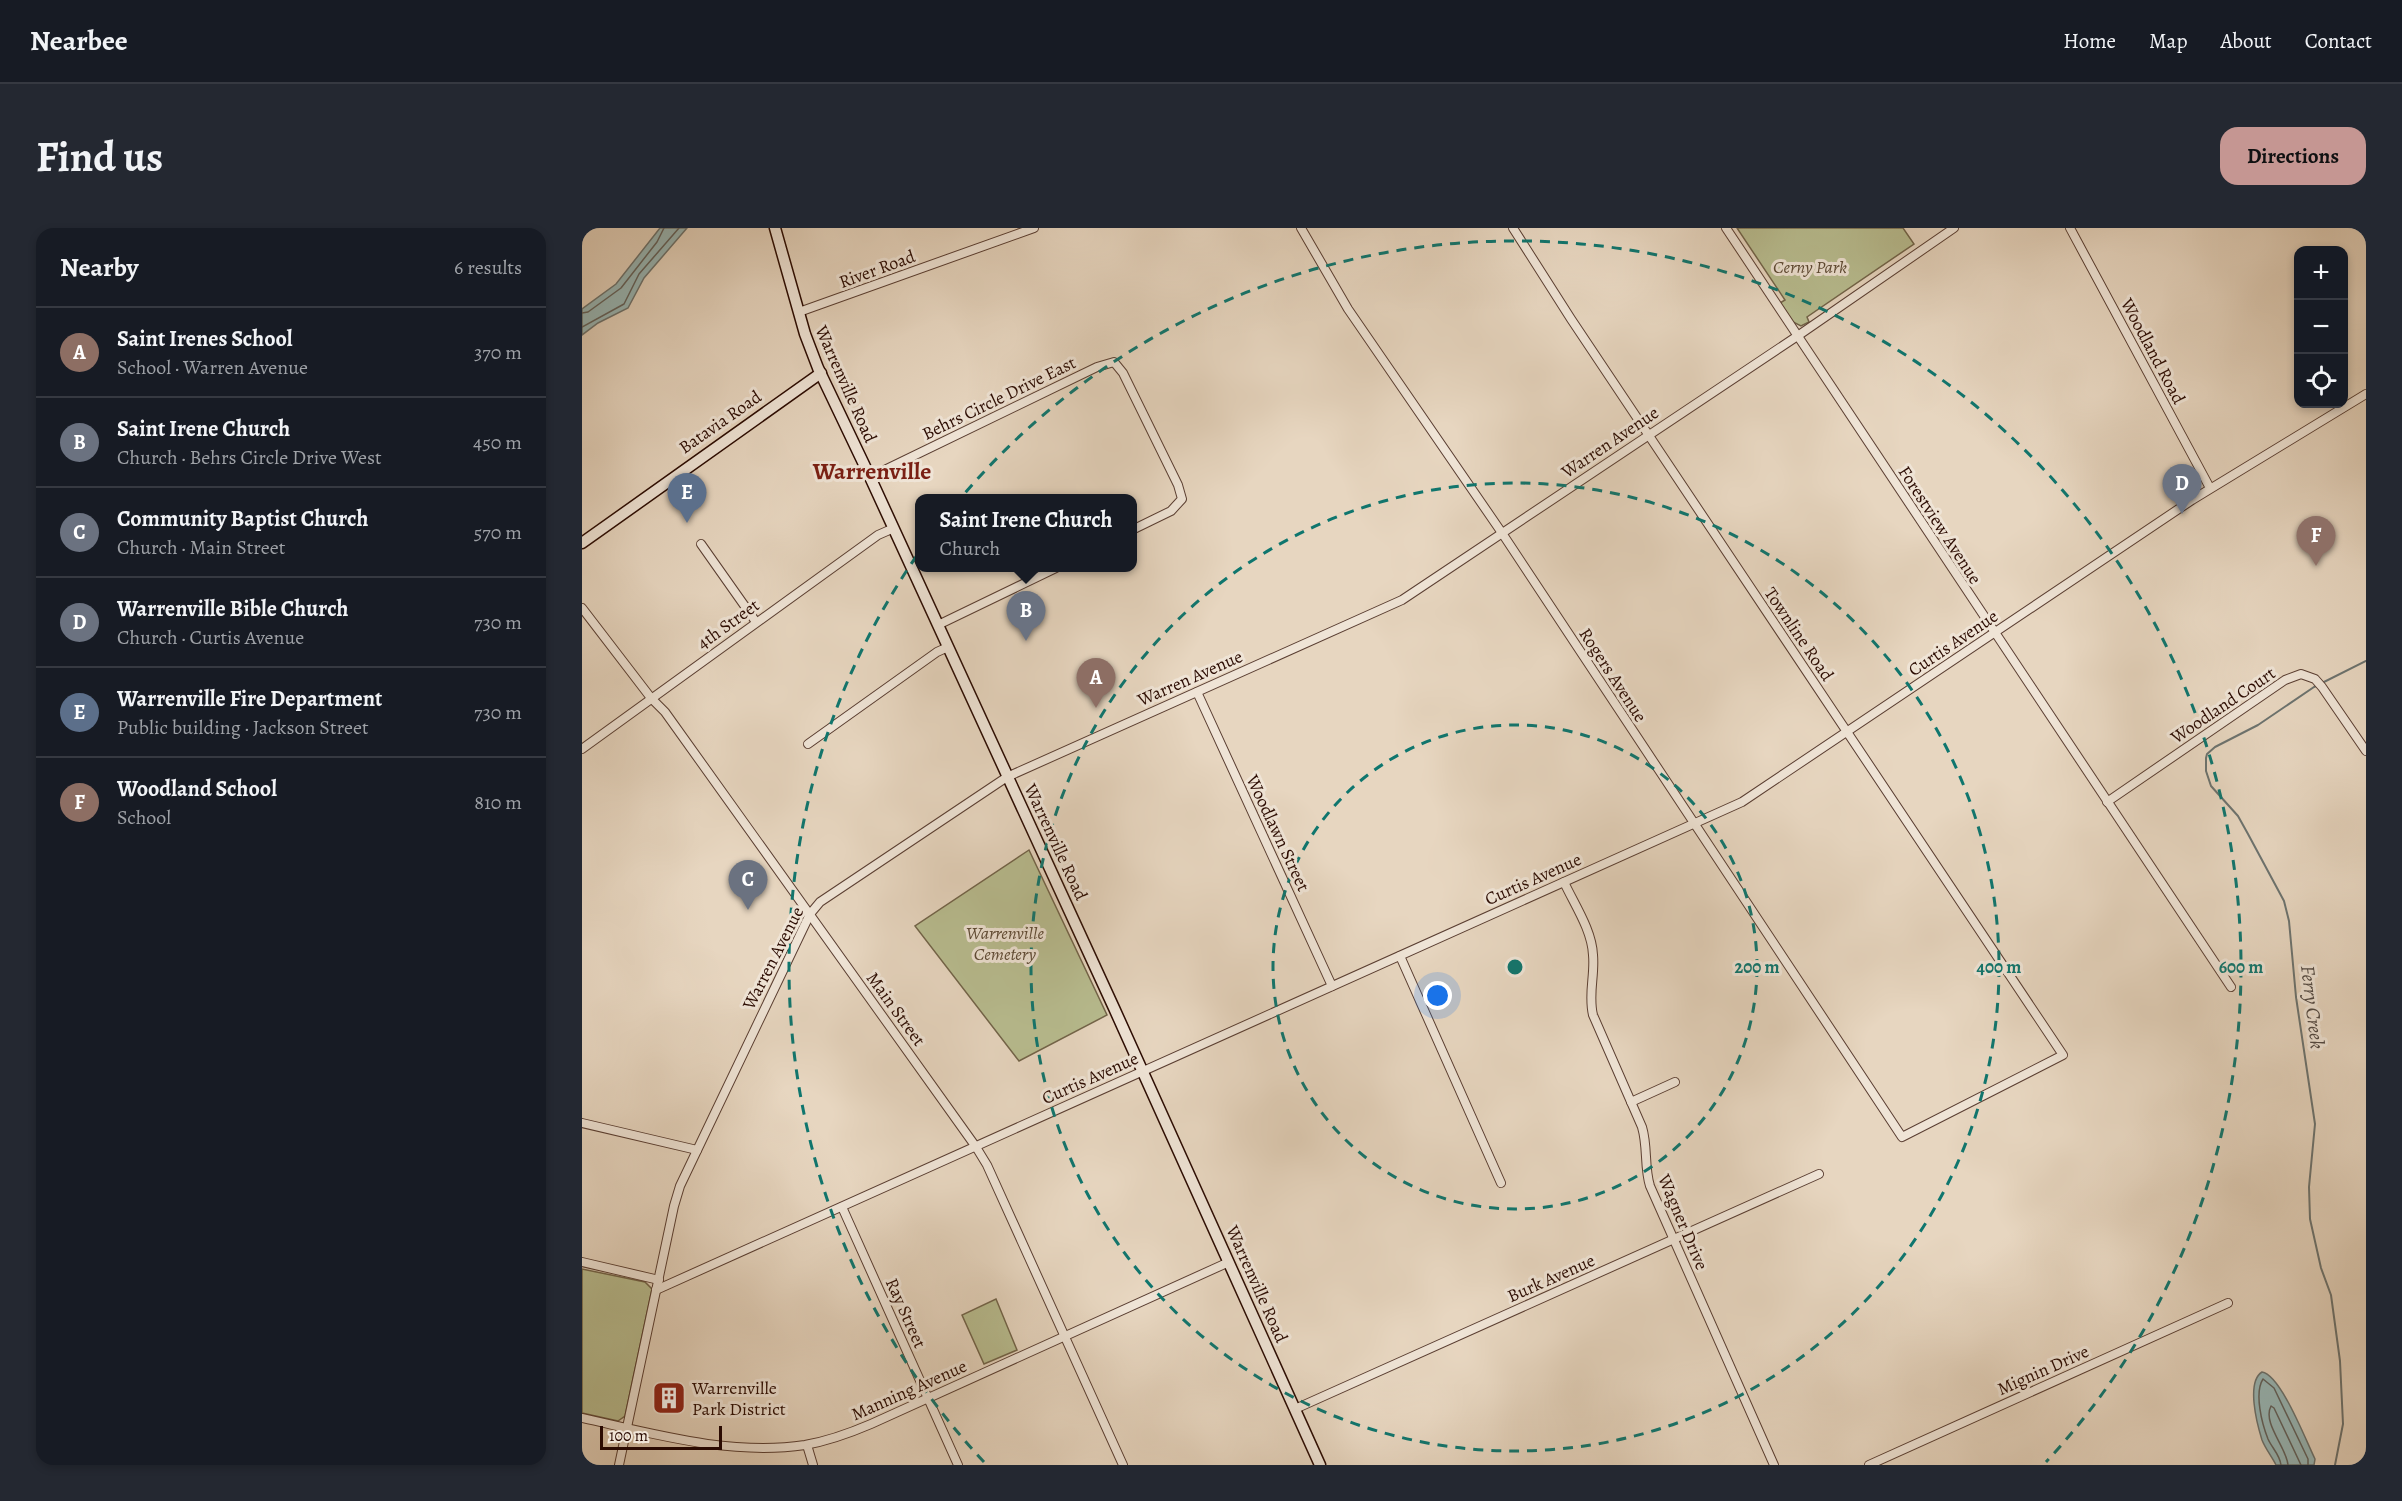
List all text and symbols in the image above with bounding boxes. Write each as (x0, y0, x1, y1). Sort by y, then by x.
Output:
text: Nearbee (30, 22, 128, 60)
text: Home (2063, 27, 2116, 55)
text: Map (2149, 27, 2187, 55)
text: About (2220, 27, 2272, 55)
text: Contact (2305, 27, 2372, 55)
button: Directions (2220, 127, 2366, 185)
text: Find us (36, 128, 163, 185)
street label: River Road (835, 244, 919, 294)
map controls (2294, 246, 2348, 408)
button: + (2294, 246, 2348, 300)
text: Nearby (60, 250, 139, 285)
text: 6 results (454, 254, 522, 281)
park label: Cerny Park (1773, 255, 1847, 279)
street label: Woodland Road (2115, 293, 2191, 408)
button: − (2294, 300, 2348, 354)
street label: Warrenville Road (809, 321, 883, 447)
text: Saint Irenes School (117, 324, 293, 354)
text: A (73, 339, 86, 366)
text: 370 m (474, 339, 522, 366)
street label: Behrs Circle Drive East (918, 350, 1080, 446)
text: School · Warren Avenue (117, 354, 308, 381)
button: locate (2294, 354, 2348, 408)
street label: Batavia Road (674, 385, 766, 459)
street label: Warren Avenue (1556, 401, 1663, 484)
text: Saint Irene Church (117, 414, 290, 444)
text: B (73, 429, 86, 456)
text: 450 m (473, 429, 522, 456)
text: Church · Behrs Circle Drive West (117, 444, 382, 471)
district label: Warrenville (812, 455, 931, 487)
street label: Forestview Avenue (1893, 461, 1987, 589)
pin: D (2162, 464, 2202, 514)
pin: E (668, 474, 706, 523)
popup (915, 494, 1137, 572)
text: Community Baptist Church (117, 504, 368, 534)
text: Saint Irene Church (939, 505, 1113, 535)
pin: F (2296, 516, 2336, 566)
text: C (73, 519, 86, 546)
text: 570 m (474, 519, 522, 546)
text: Church · Main Street (117, 534, 285, 561)
text: Church (939, 535, 1000, 562)
street label: Townline Road (1759, 582, 1839, 686)
pin: B (1006, 592, 1046, 641)
street label: 4th Street (692, 593, 764, 655)
text: Warrenville Bible Church (117, 594, 348, 624)
street label: Curtis Avenue (1903, 604, 2003, 682)
text: D (73, 609, 86, 636)
text: 730 m (474, 609, 522, 636)
street label: Rogers Avenue (1574, 623, 1652, 727)
text: Church · Curtis Avenue (117, 624, 304, 651)
street label: Warren Avenue (1133, 644, 1246, 712)
pin: A (1076, 658, 1116, 708)
street label: Woodland Court (2165, 661, 2280, 749)
text: Warrenville Fire Department (117, 684, 382, 714)
text: E (74, 699, 85, 726)
text: 730 m (474, 699, 522, 726)
text: Public building · Jackson Street (117, 714, 368, 741)
street label: Woodlawn Street (1240, 770, 1315, 895)
text: Woodland School (117, 774, 277, 804)
street label: Warrenville Road (1018, 779, 1094, 904)
text: F (74, 789, 85, 816)
text: 810 m (474, 789, 522, 816)
text: School (117, 804, 171, 831)
street label: Curtis Avenue (1481, 847, 1585, 911)
pin: C (728, 860, 768, 910)
street label: Warren Avenue (736, 902, 809, 1014)
park label: Warrenville Cemetery (966, 921, 1045, 966)
text: 200 m (1734, 955, 1780, 979)
text: 400 m (1977, 955, 2021, 979)
text: 600 m (2219, 955, 2263, 979)
centre of rings (1505, 957, 1525, 977)
water label: Ferry Creek (2294, 964, 2331, 1051)
street label: Main Street (861, 967, 931, 1051)
your location (1423, 981, 1452, 1010)
street label: Curtis Avenue (1038, 1046, 1142, 1110)
street label: Wagner Drive (1652, 1170, 1714, 1273)
street label: Warrenville Road (1220, 1221, 1294, 1347)
street label: Burk Avenue (1503, 1248, 1599, 1308)
street label: Ray Street (880, 1274, 932, 1352)
street label: Mignin Drive (1993, 1339, 2093, 1401)
street label: Manning Avenue (847, 1354, 971, 1426)
place label: Warrenville Park District (691, 1376, 786, 1421)
building icon: Warrenville Park District (651, 1380, 687, 1416)
scale bar (600, 1423, 722, 1450)
text: 100 m (609, 1425, 648, 1447)

